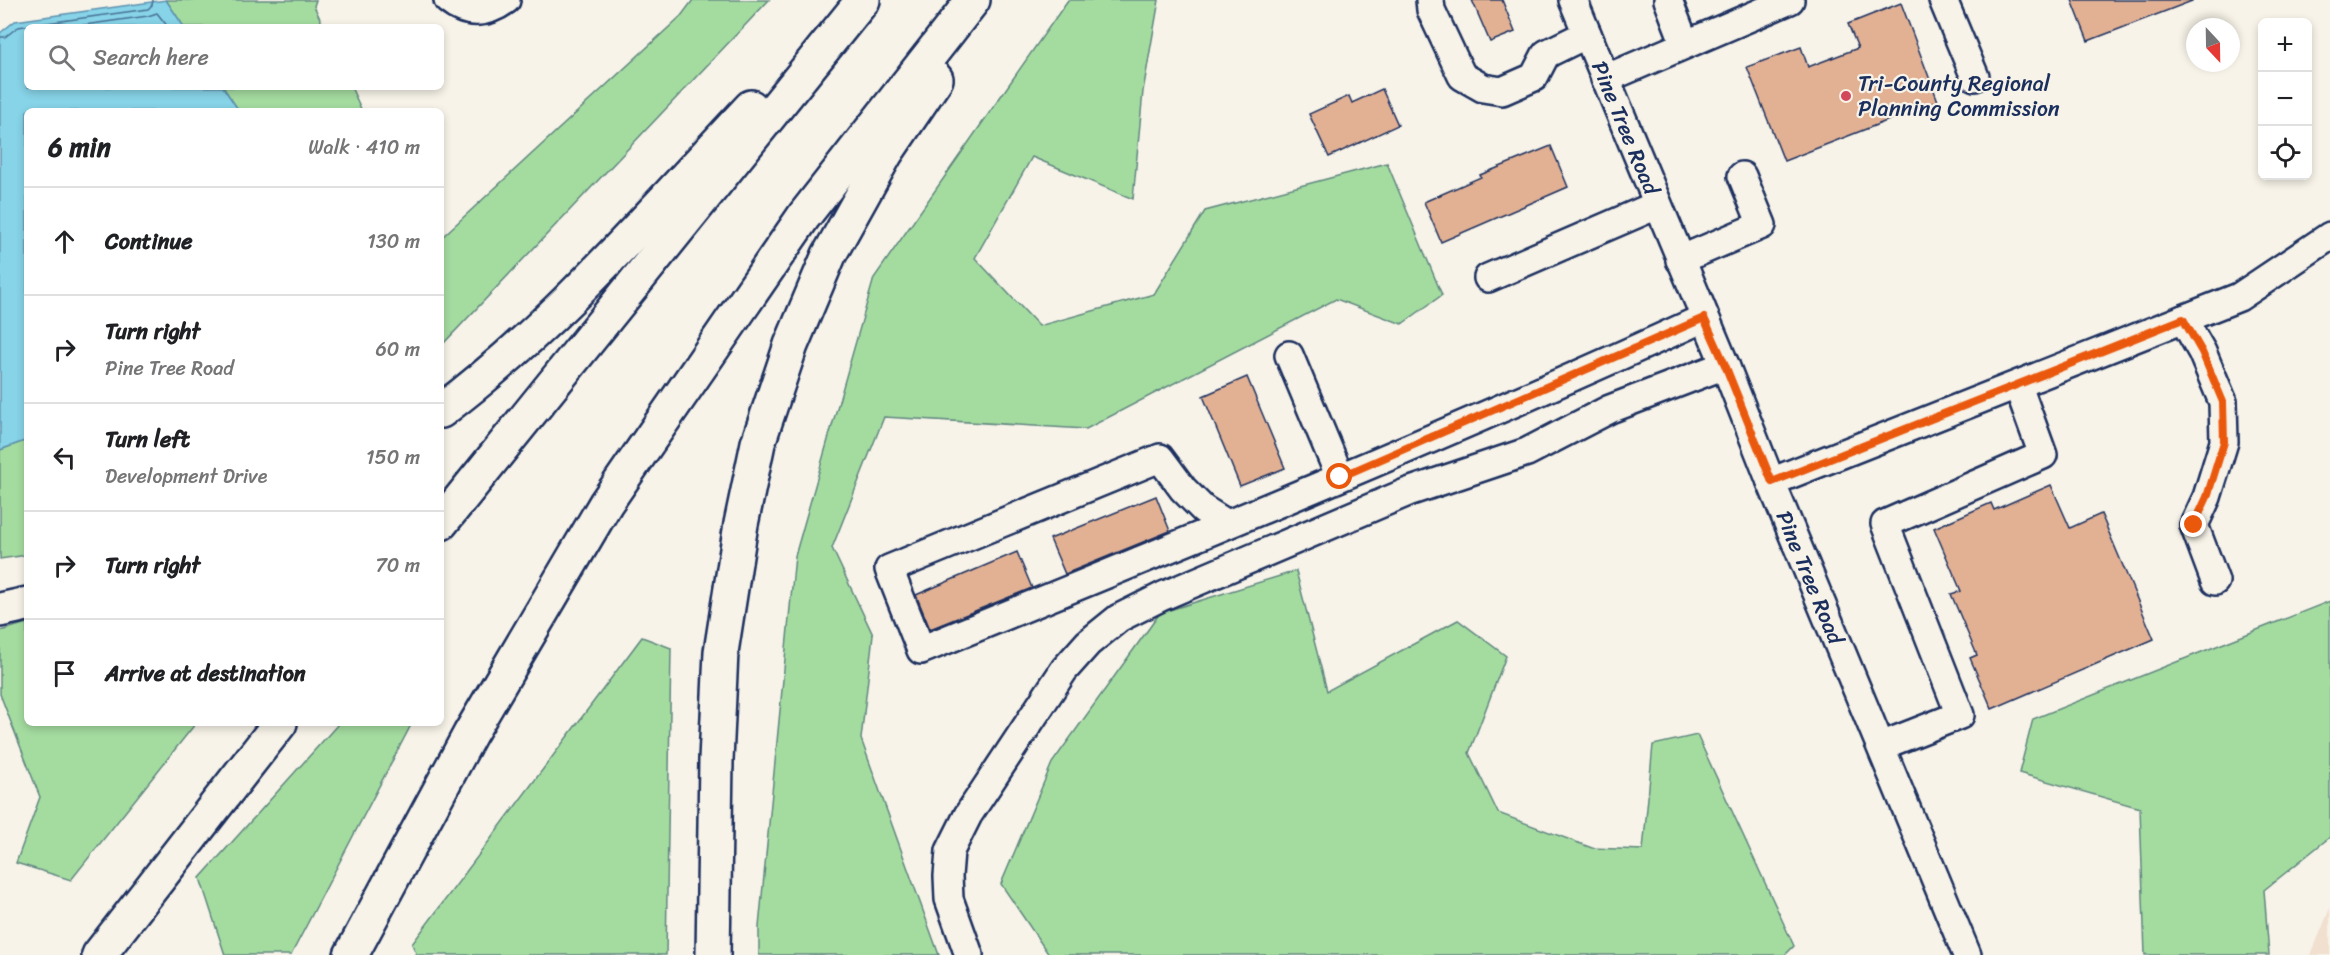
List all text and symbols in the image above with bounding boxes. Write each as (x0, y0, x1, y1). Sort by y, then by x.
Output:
north arrow (2186, 18, 2240, 72)
map controls (2258, 18, 2312, 180)
button: + (2258, 18, 2312, 72)
search box (24, 24, 444, 90)
text: Search here (93, 38, 209, 77)
icon: search (45, 41, 78, 74)
street label: Pine Tree Road (1580, 55, 1671, 202)
place label: Tri-County Regional Planning Commission (1858, 64, 2060, 128)
button: − (2258, 72, 2312, 126)
marker: Tri-County Regional Planning Commission (1839, 89, 1853, 103)
text: 6 min (48, 124, 111, 170)
button: locate (2258, 126, 2312, 180)
text: Walk · 410 m (308, 130, 420, 165)
text: Continue (105, 222, 193, 261)
text: 130 m (367, 224, 420, 259)
icon: ahead (48, 225, 81, 258)
text: Turn right (105, 312, 200, 351)
text: 60 m (375, 332, 420, 367)
icon: right (48, 333, 81, 366)
text: Pine Tree Road (105, 351, 234, 386)
text: Turn left (105, 420, 190, 459)
text: 150 m (366, 440, 420, 475)
icon: left (48, 441, 81, 474)
text: Development Drive (105, 459, 267, 494)
route start (1326, 463, 1352, 489)
street label: Pine Tree Road (1765, 504, 1856, 651)
route end (2180, 511, 2206, 537)
text: Turn right (105, 546, 200, 585)
text: 70 m (375, 548, 420, 583)
icon: right (48, 549, 81, 582)
text: Arrive at destination (105, 654, 306, 693)
icon: arrive (48, 657, 81, 690)

